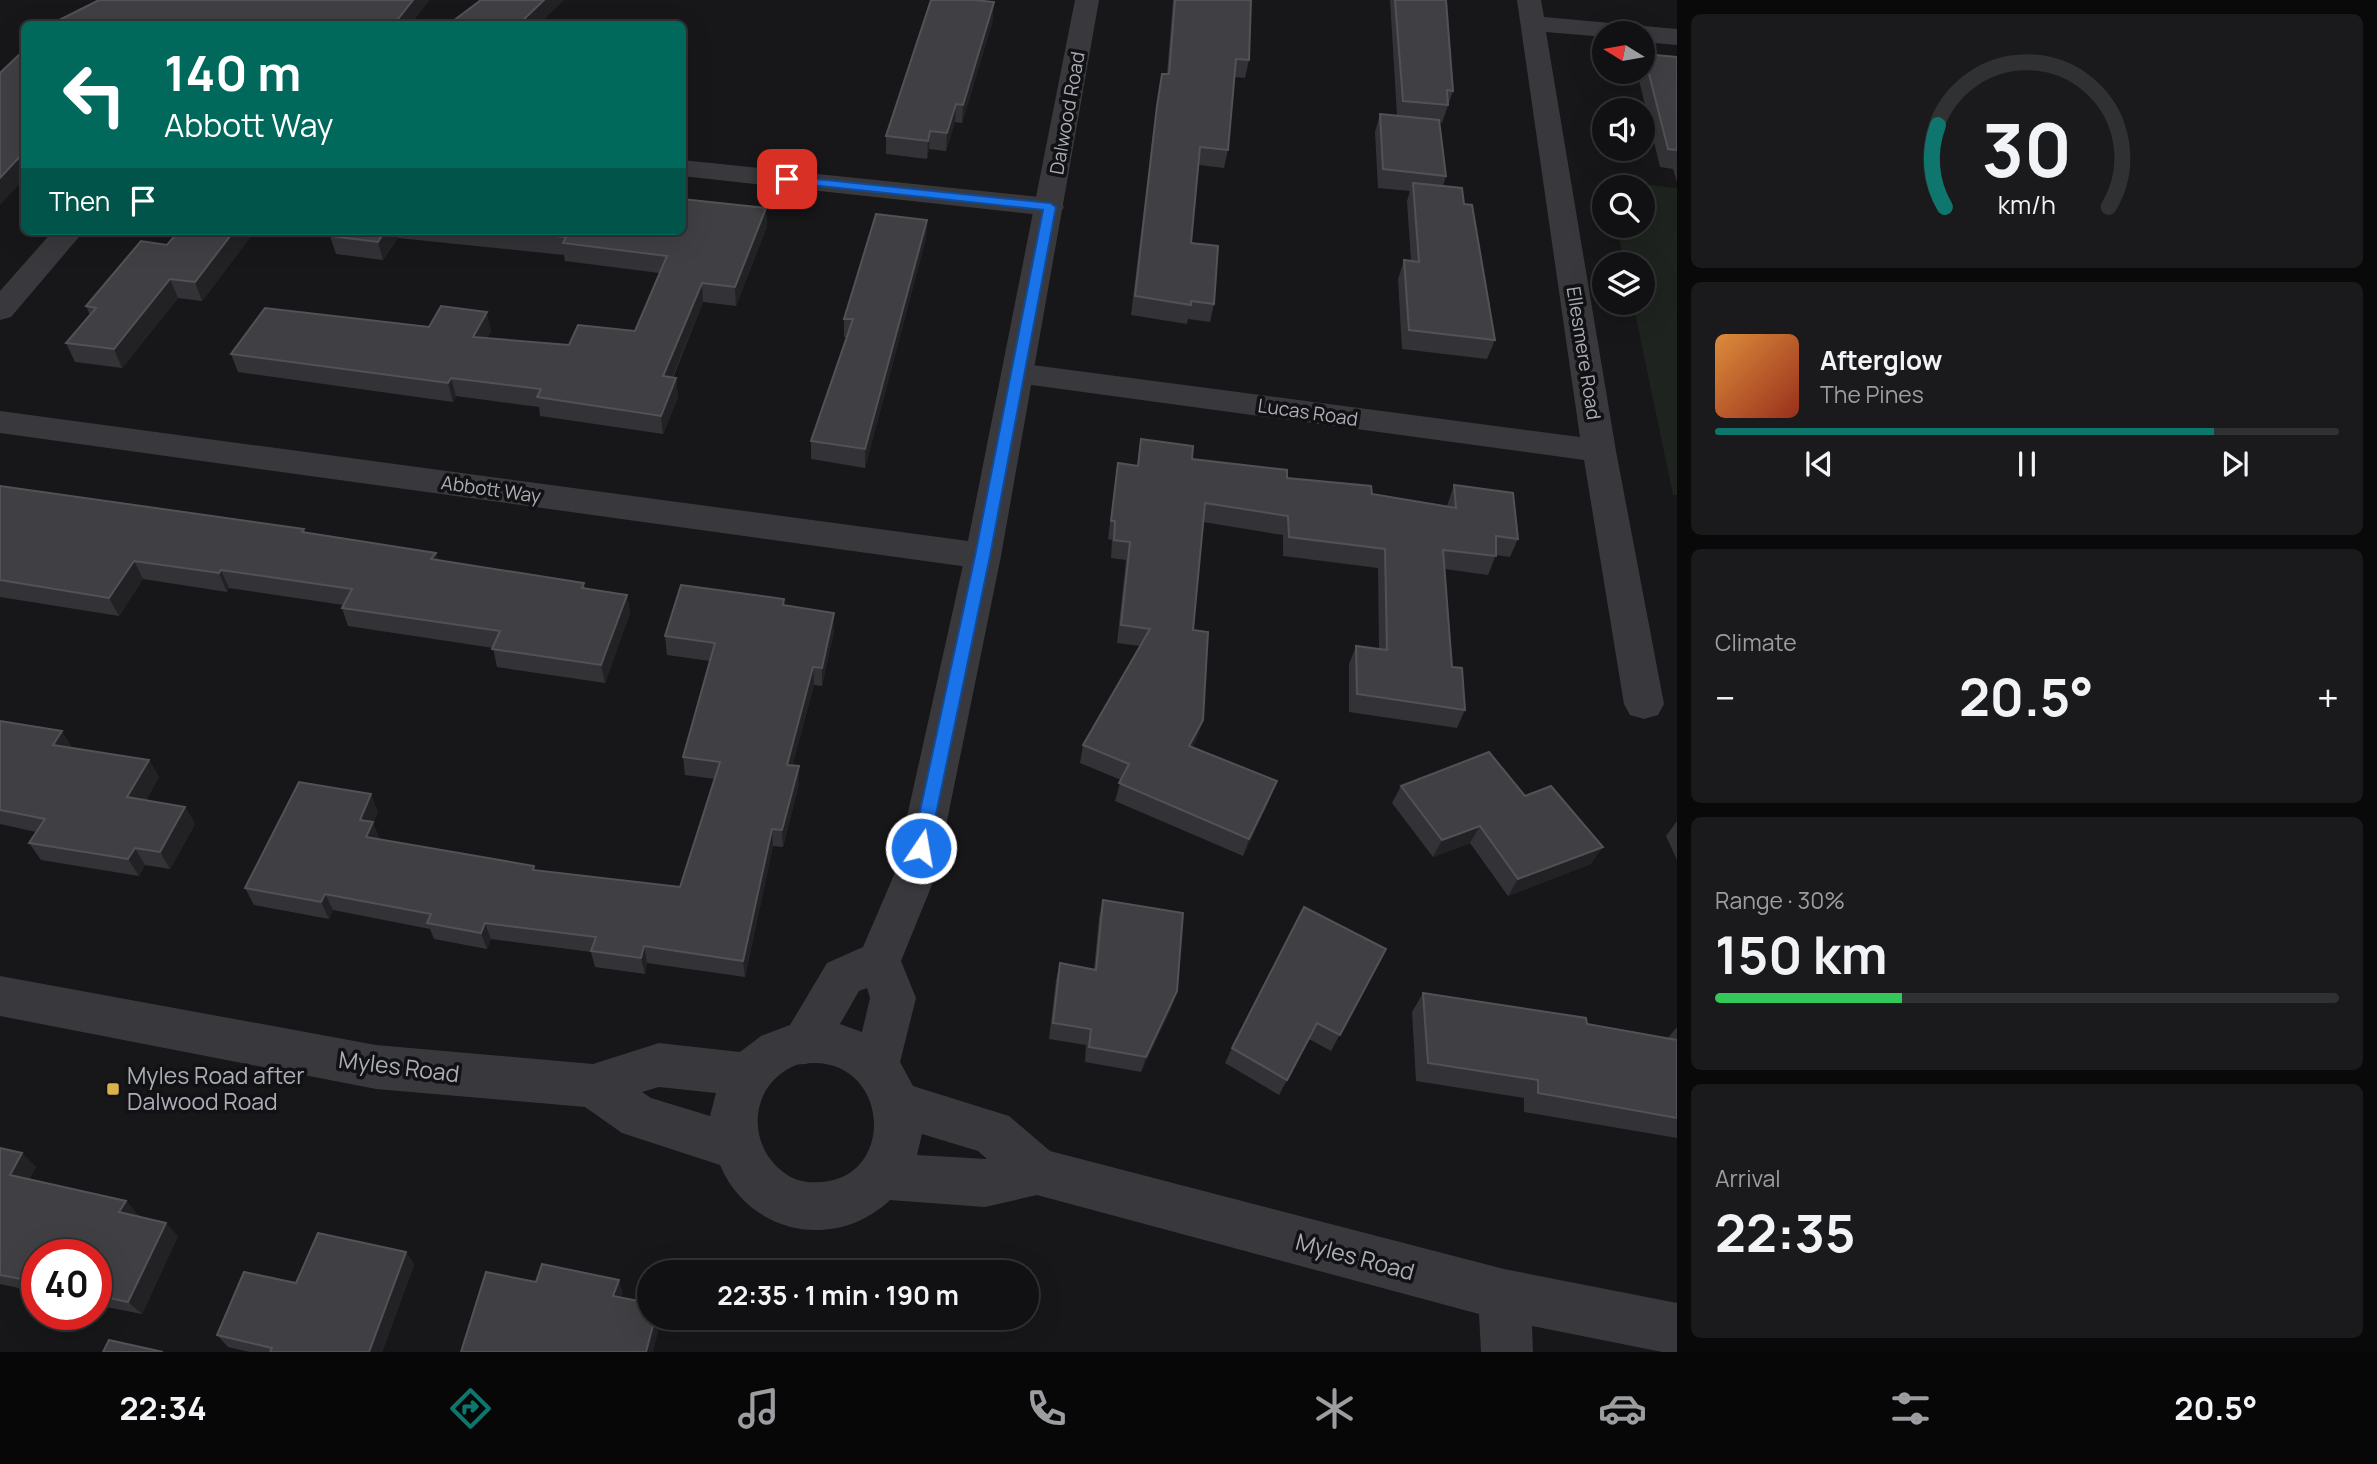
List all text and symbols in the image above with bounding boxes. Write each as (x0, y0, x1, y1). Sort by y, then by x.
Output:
north arrow (1592, 21, 1656, 84)
map controls (1592, 21, 1655, 315)
text: 140 m (164, 39, 301, 106)
icon: left (49, 49, 140, 140)
street label: Dalwood Road (1043, 49, 1091, 177)
button: sound (1592, 98, 1655, 161)
text: 30 (1982, 99, 2072, 199)
text: Abbott Way (164, 103, 333, 147)
pin (757, 149, 817, 209)
icon: arrive (768, 160, 806, 198)
button: search (1592, 175, 1655, 238)
icon: arrive (124, 182, 162, 220)
text: Then (49, 183, 110, 219)
text: km/h (1998, 187, 2056, 222)
button: layers (1592, 252, 1655, 315)
street label: Ellesmere Road (1561, 285, 1607, 421)
text: Afterglow (1820, 342, 1942, 378)
text: The Pines (1820, 378, 1924, 410)
street label: Lucas Road (1256, 392, 1360, 432)
icon: previous (1800, 445, 1838, 483)
icon: pause (2008, 445, 2046, 483)
icon: next (2216, 445, 2254, 483)
street label: Abbott Way (439, 469, 543, 509)
text: Climate (1715, 626, 1797, 658)
text: 20.5° (1959, 661, 2094, 732)
text: − (1715, 671, 1736, 723)
text: + (2317, 671, 2339, 723)
position arrow (884, 811, 958, 885)
text: Range · 30% (1715, 884, 1845, 916)
text: 150 km (1715, 919, 1888, 990)
street label: Myles Road (337, 1043, 461, 1089)
place label: Myles Road after Dalwood Road (127, 1059, 304, 1117)
marker: Myles Road after Dalwood Road (105, 1081, 121, 1097)
text: Arrival (1715, 1162, 1781, 1194)
text: 22:35 (1715, 1197, 1855, 1268)
street label: Myles Road (1292, 1225, 1418, 1287)
speed limit sign: 40 (21, 1239, 112, 1330)
text: 22:35 · 1 min · 190 m (717, 1277, 959, 1313)
icon: directions (446, 1384, 495, 1433)
icon: music (734, 1384, 783, 1433)
icon: phone (1022, 1384, 1071, 1433)
icon: climate (1310, 1384, 1359, 1433)
icon: car (1598, 1384, 1647, 1433)
icon: filters (1886, 1384, 1935, 1433)
text: 22:34 (120, 1386, 207, 1430)
text: 20.5° (2174, 1386, 2257, 1430)

